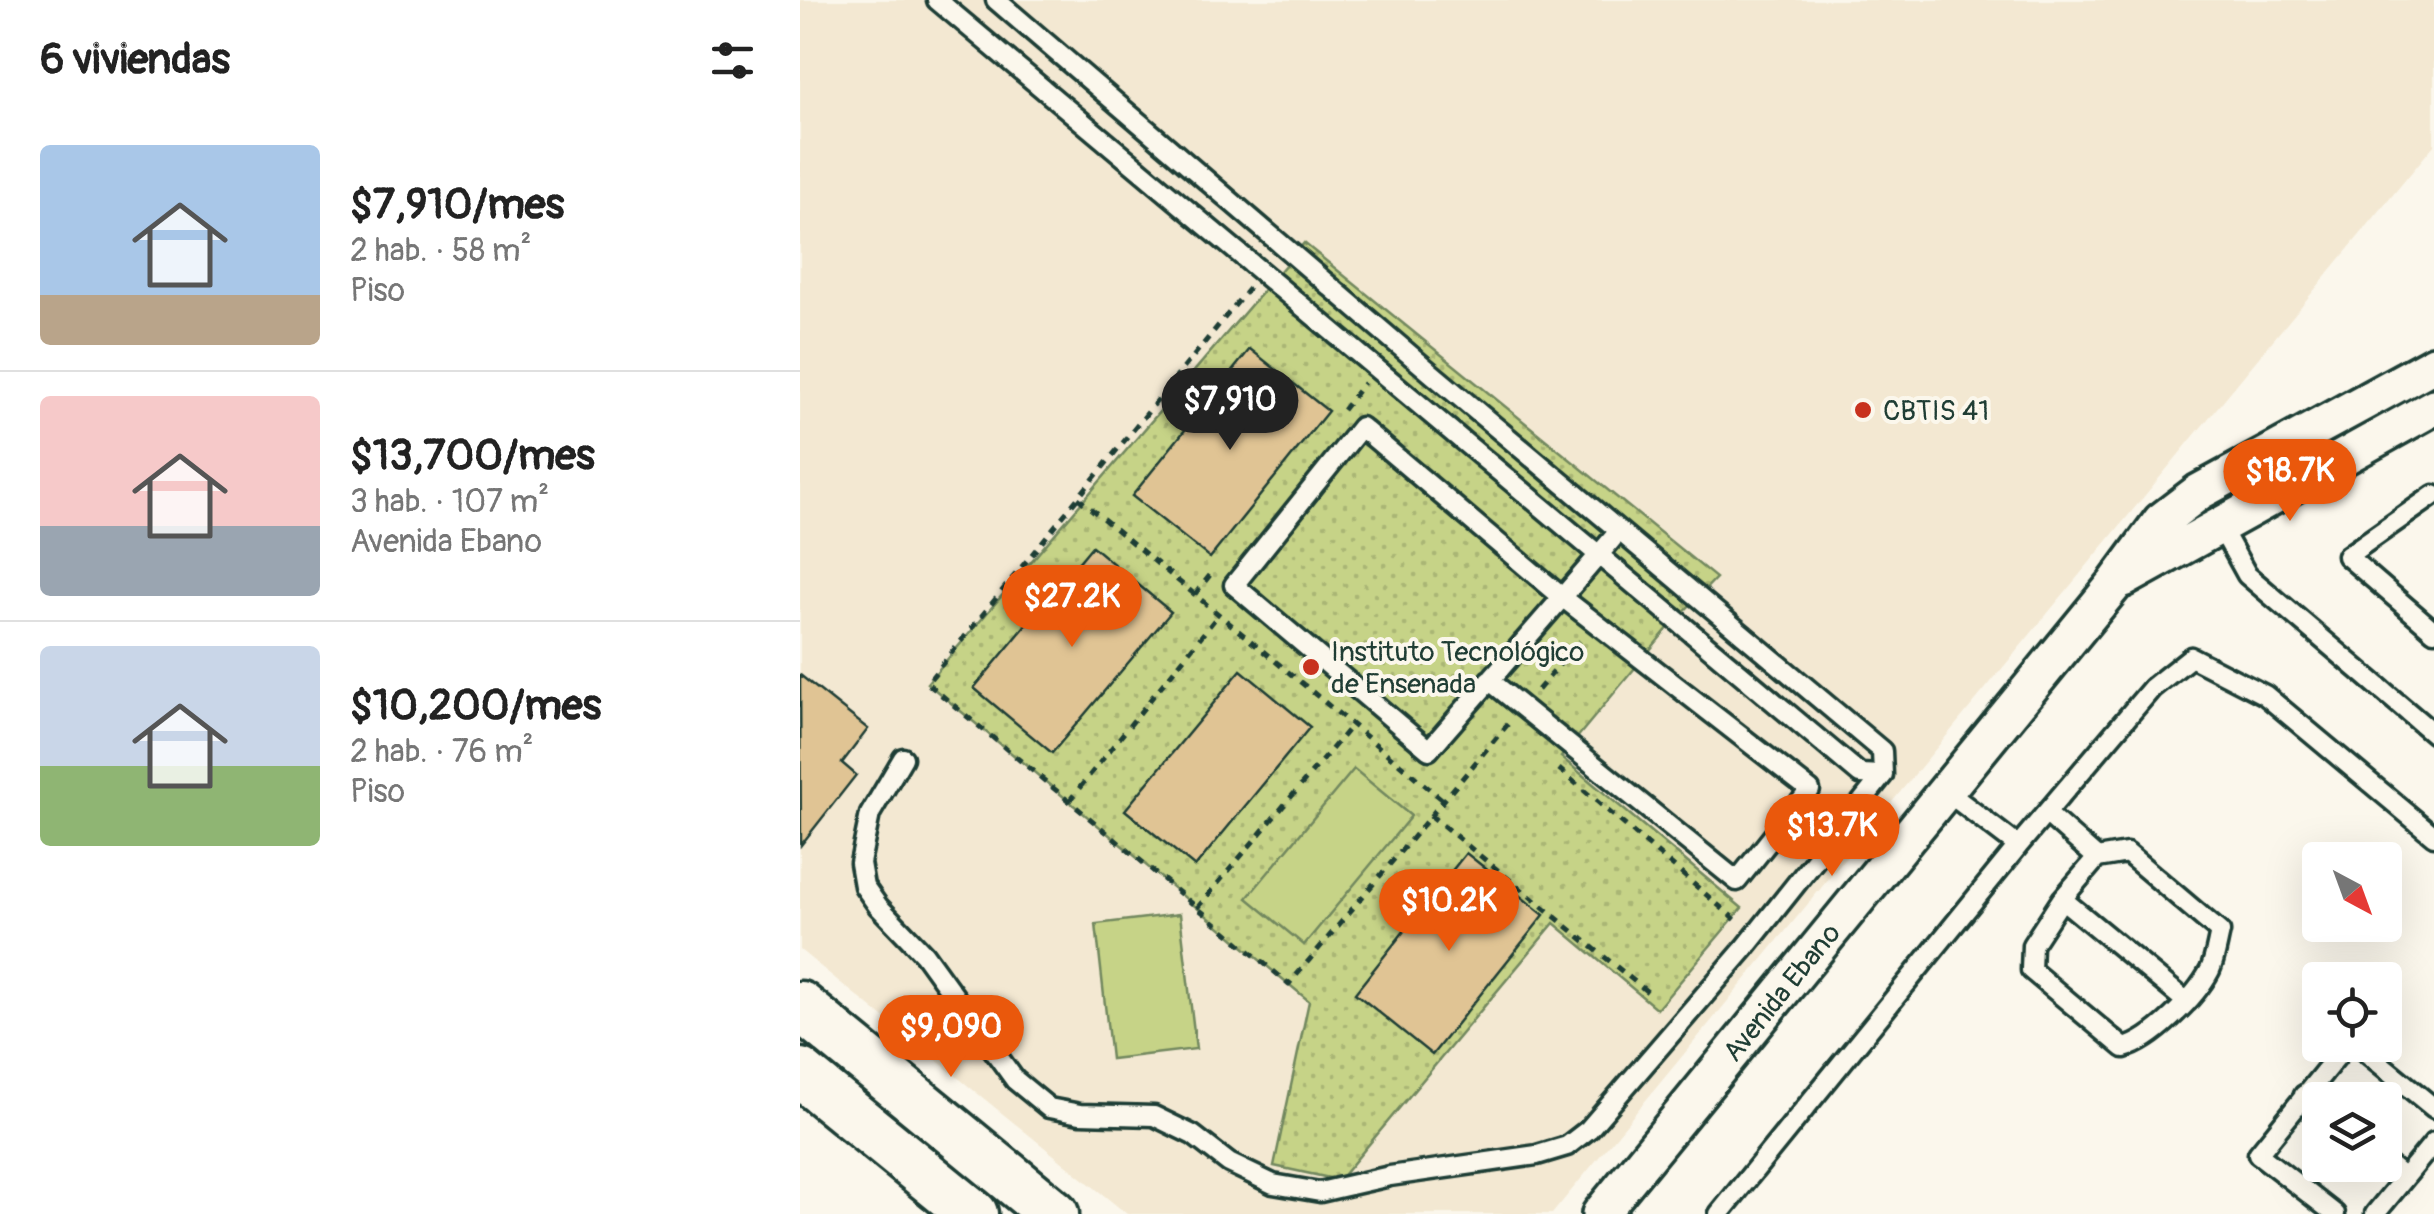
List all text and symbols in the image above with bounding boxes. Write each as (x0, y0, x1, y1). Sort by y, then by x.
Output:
icon: filters (705, 33, 760, 88)
text: 6 viviendas (40, 34, 230, 86)
text: $7,910/mes (350, 179, 564, 231)
icon: home (120, 185, 240, 305)
text: 2 hab. · 58 m² (350, 231, 531, 271)
text: Piso (350, 271, 405, 311)
pin: $7,910 (1149, 368, 1311, 453)
text: $7,910 (1183, 380, 1277, 420)
place label: CBTIS 41 (1883, 394, 1989, 429)
marker: CBTIS 41 (1852, 399, 1874, 421)
text: $13,700/mes (350, 430, 595, 482)
icon: home (120, 436, 240, 556)
pin: $18.7K (2209, 439, 2371, 524)
text: $18.7K (2245, 451, 2335, 491)
text: 3 hab. · 107 m² (350, 482, 549, 522)
text: Avenida Ebano (350, 522, 542, 562)
pin: $27.2K (991, 565, 1153, 650)
text: $27.2K (1024, 577, 1120, 617)
place label: Instituto Tecnológico de Ensenada (1331, 635, 1584, 702)
marker: Instituto Tecnológico de Ensenada (1300, 656, 1322, 678)
text: $10,200/mes (350, 680, 601, 732)
icon: home (120, 686, 240, 806)
text: 2 hab. · 76 m² (350, 732, 534, 772)
text: Piso (350, 772, 405, 812)
pin: $13.7K (1751, 794, 1913, 879)
text: $13.7K (1787, 806, 1877, 846)
north arrow (2302, 842, 2402, 942)
map controls (2302, 842, 2402, 1182)
pin: $10.2K (1368, 869, 1530, 954)
text: $10.2K (1401, 881, 1497, 921)
street label: Avenida Ebano (1716, 917, 1849, 1069)
button: locate (2302, 962, 2402, 1062)
pin: $9,090 (870, 995, 1032, 1080)
text: $9,090 (900, 1007, 1002, 1047)
button: layers (2302, 1082, 2402, 1182)

